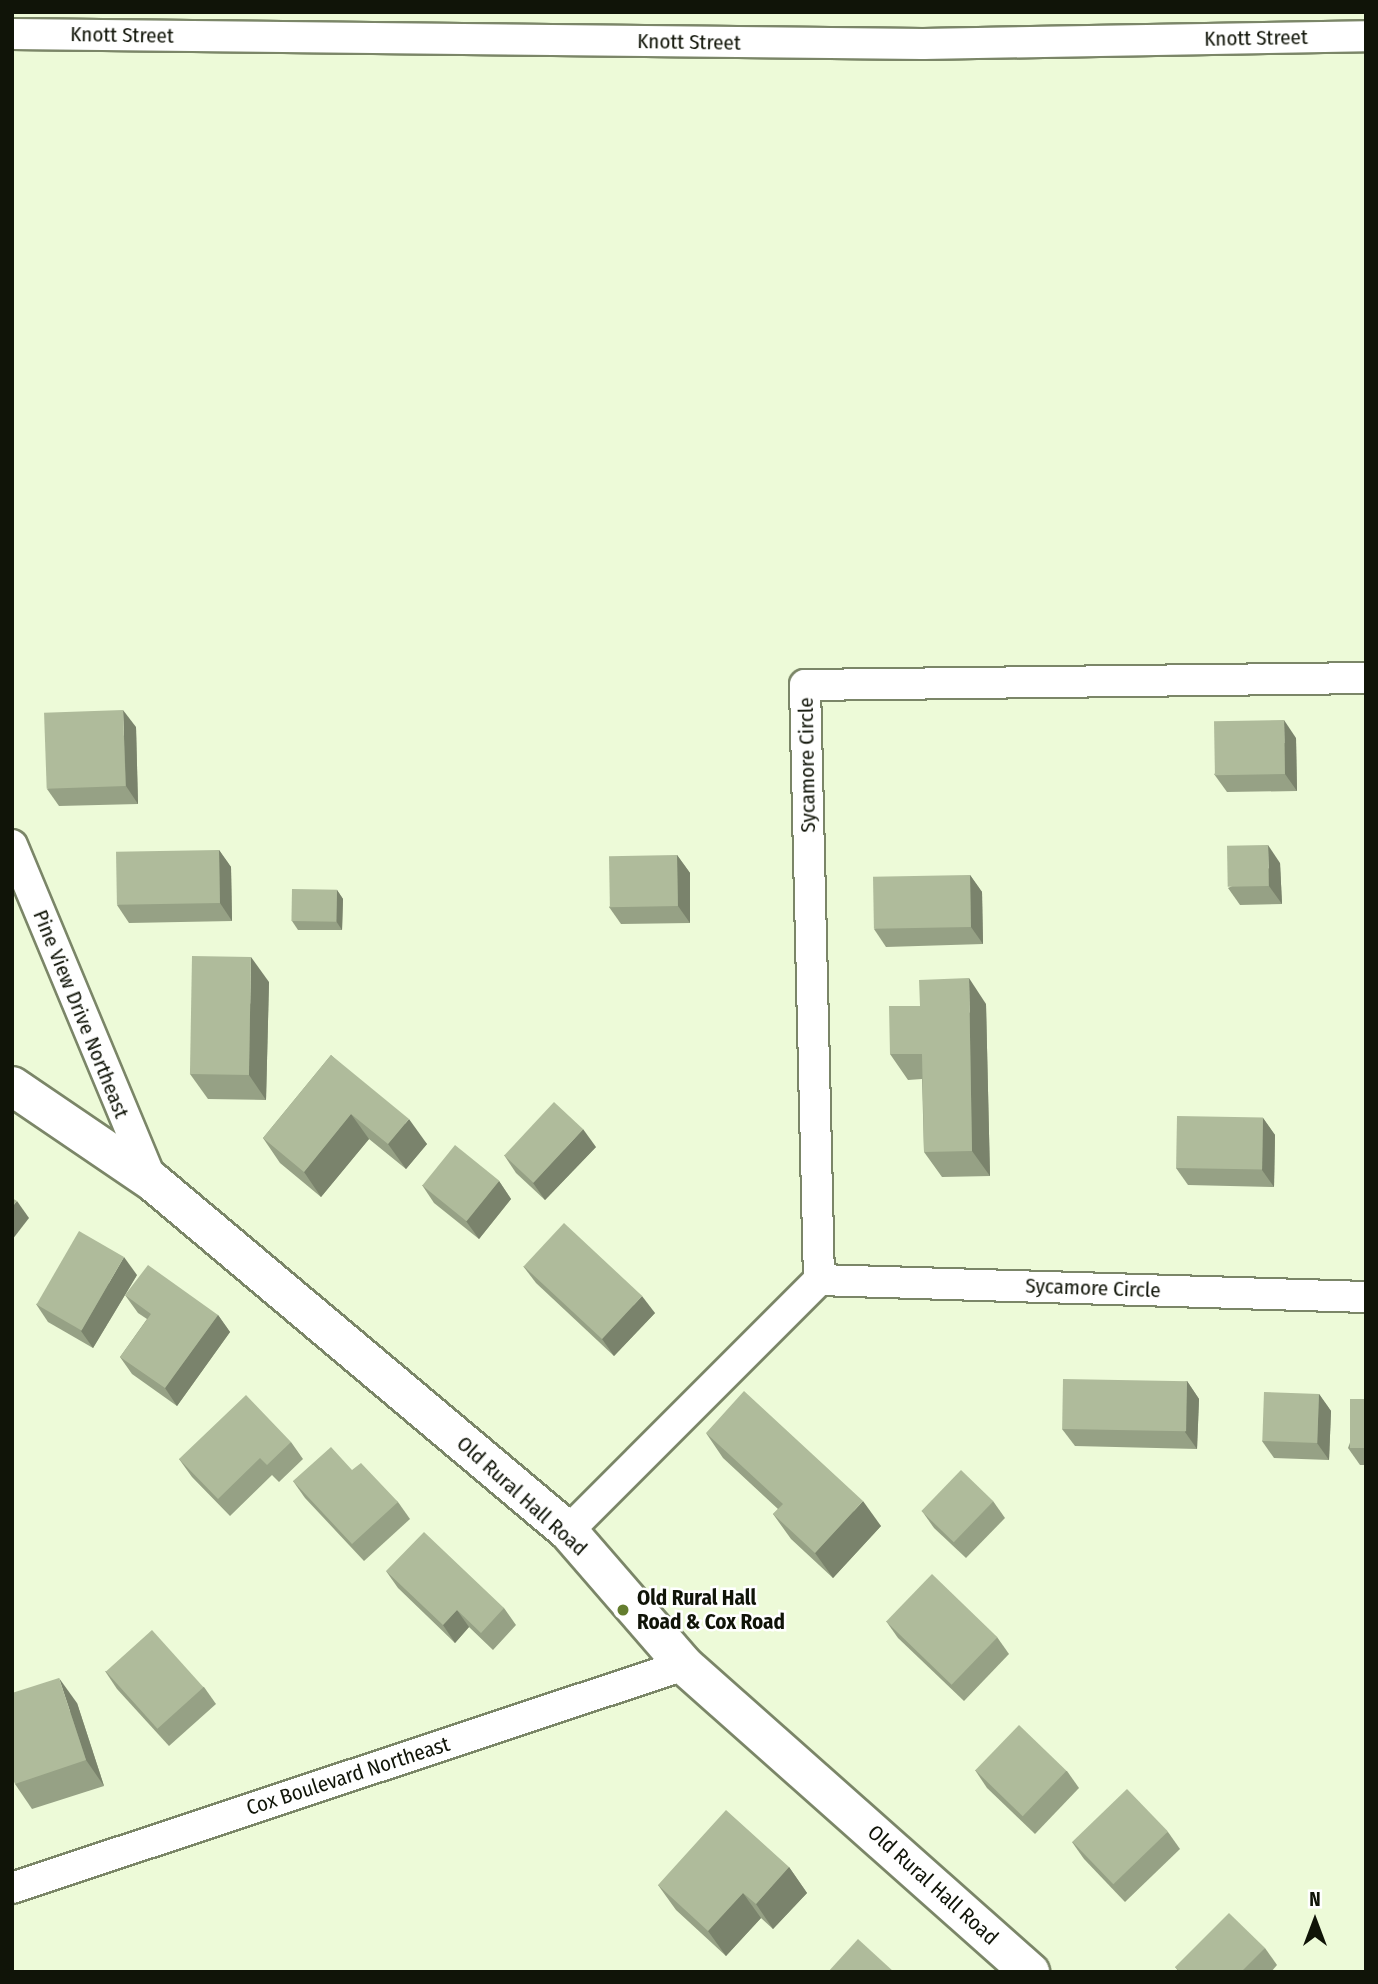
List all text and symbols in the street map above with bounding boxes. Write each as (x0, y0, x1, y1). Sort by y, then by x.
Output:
street label: Knott Street (70, 21, 174, 49)
street label: Knott Street (1204, 24, 1308, 52)
street label: Knott Street (637, 28, 741, 56)
street label: Sycamore Circle (793, 697, 821, 833)
street label: Pine View Drive Northeast (28, 906, 134, 1122)
street label: Sycamore Circle (1025, 1273, 1161, 1303)
street label: Old Rural Hall Road (452, 1431, 592, 1561)
place label: Old Rural Hall Road & Cox Road (637, 1585, 785, 1635)
marker: Old Rural Hall Road & Cox Road (615, 1602, 631, 1618)
street label: Cox Boulevard Northeast (243, 1731, 453, 1821)
street label: Old Rural Hall Road (863, 1820, 1003, 1950)
north arrow (1280, 1886, 1350, 1956)
text: N (1309, 1888, 1321, 1911)

